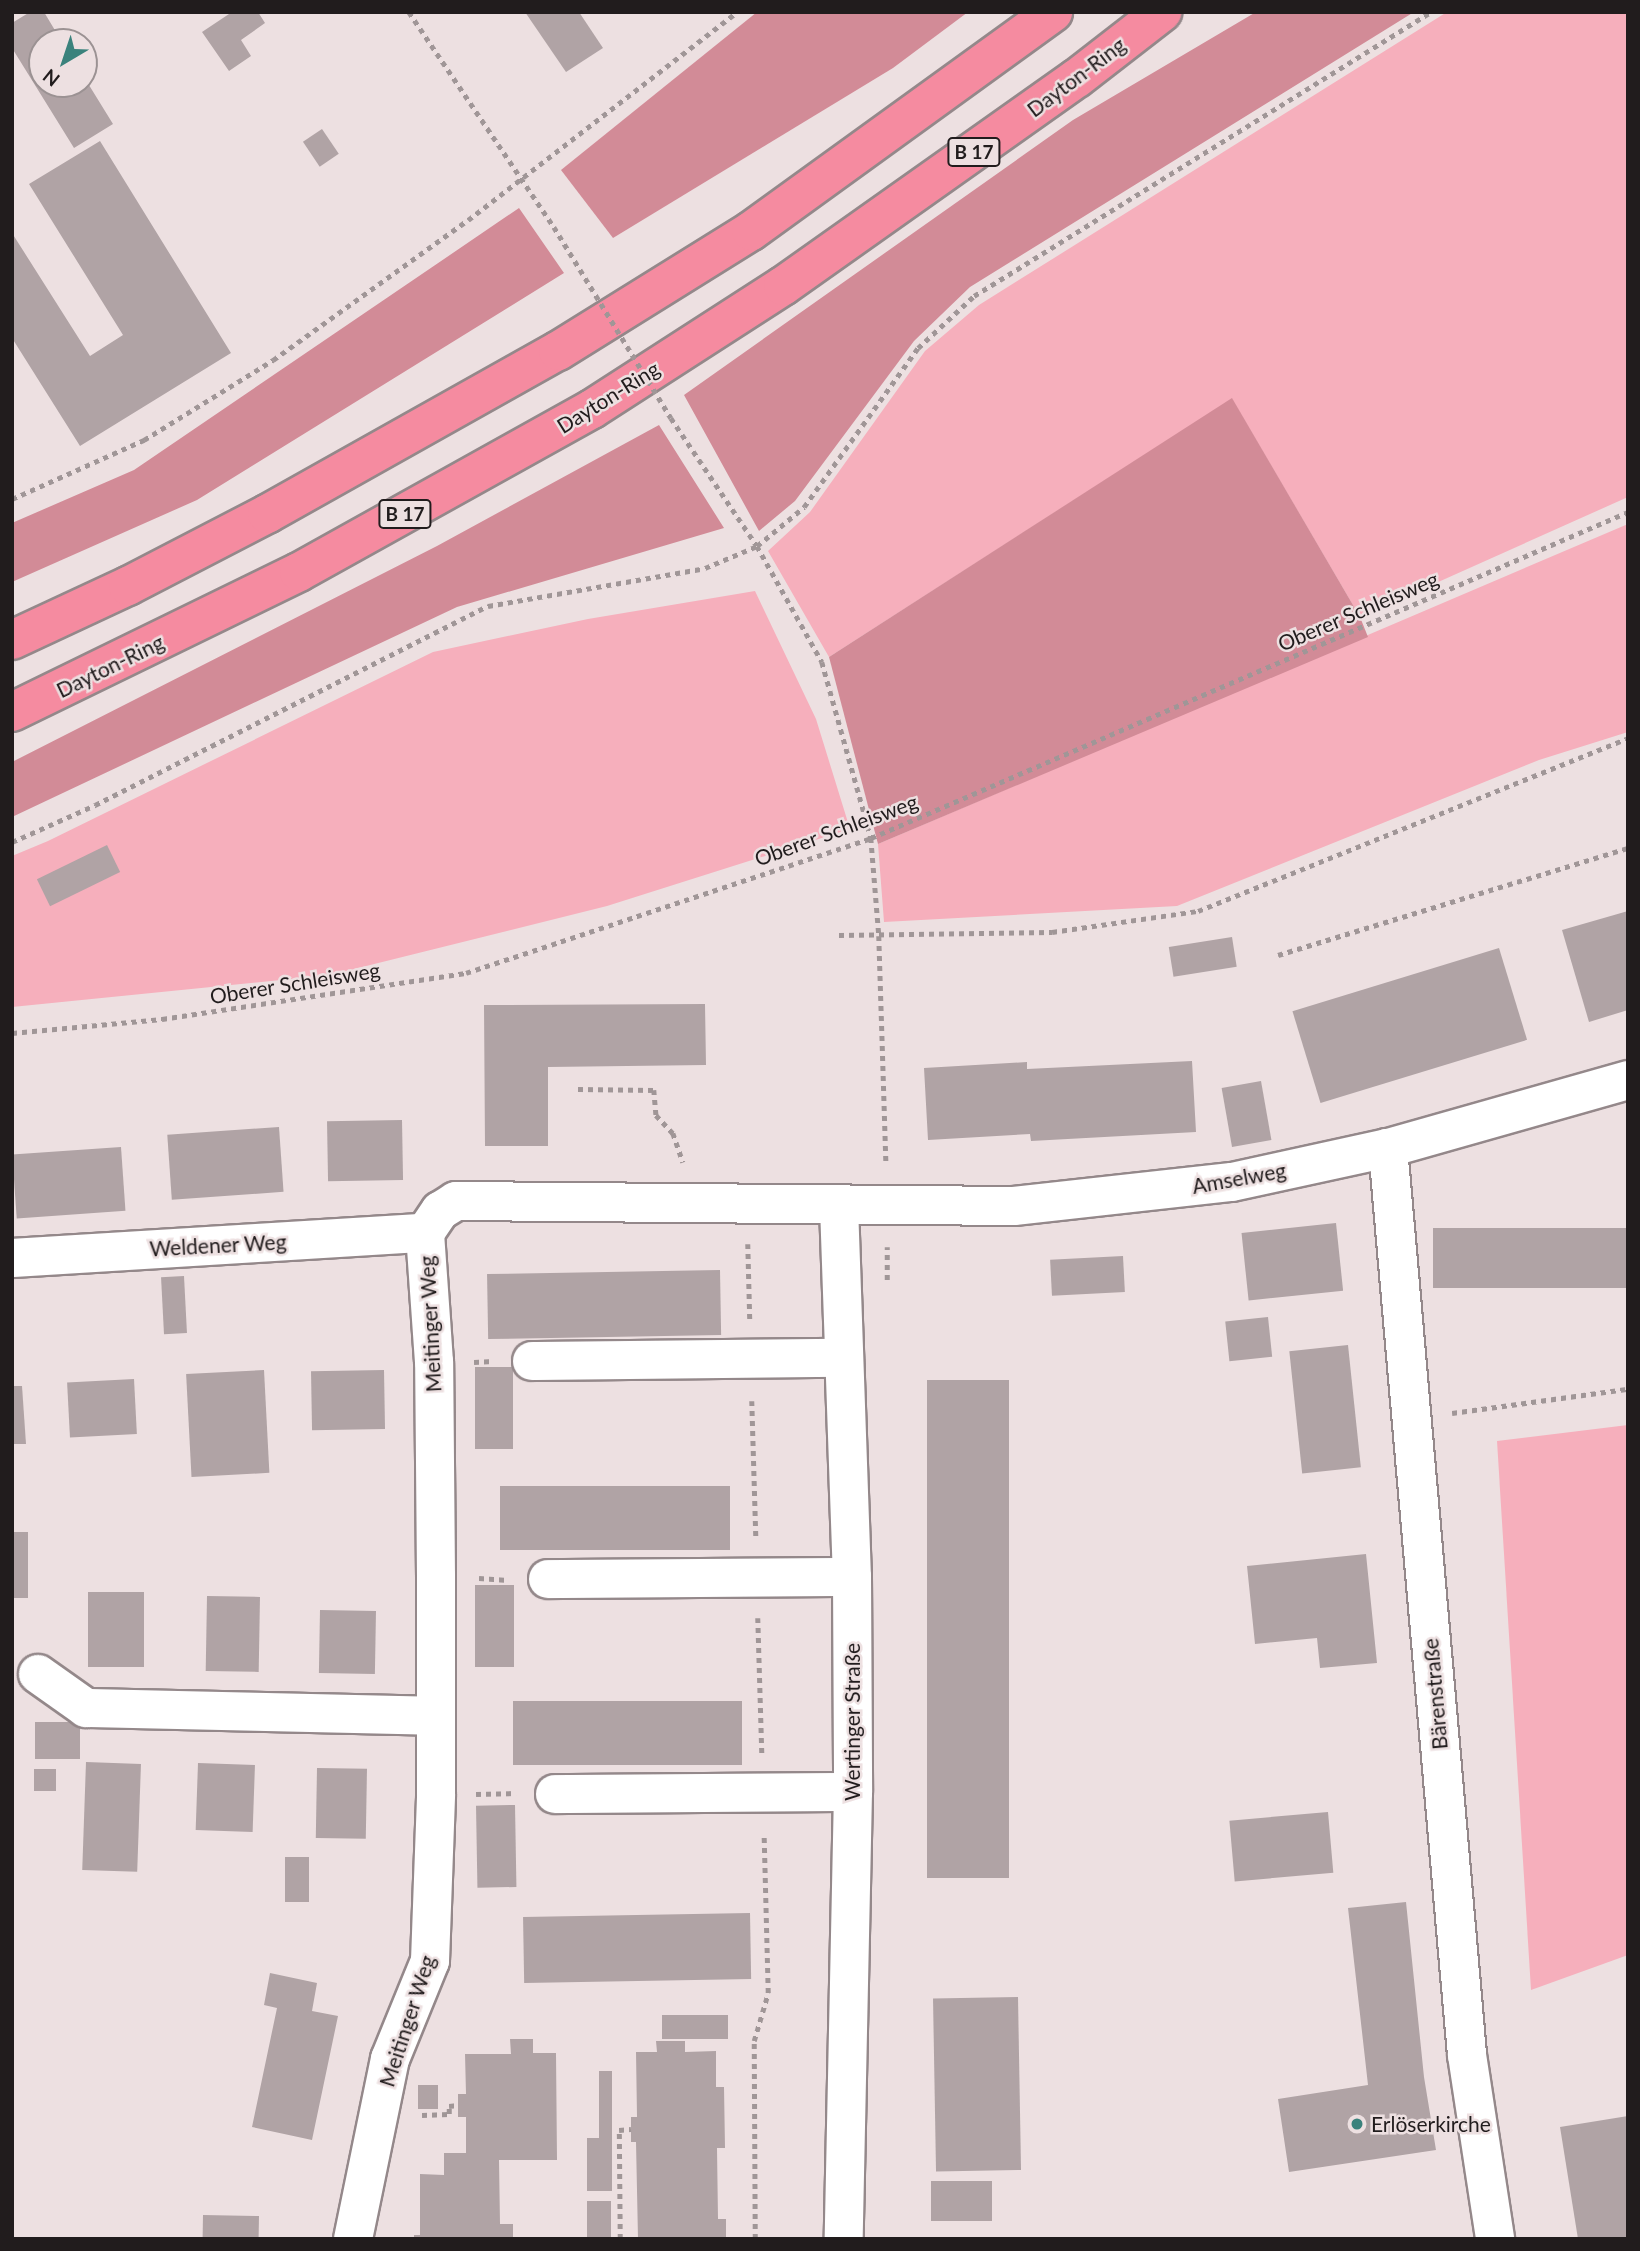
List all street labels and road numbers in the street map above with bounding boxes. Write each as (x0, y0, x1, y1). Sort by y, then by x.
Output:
street label: Dayton-Ring (1022, 32, 1130, 122)
road number: B 17 (946, 136, 1002, 168)
street label: Dayton-Ring (552, 356, 664, 438)
road number: B 17 (377, 499, 433, 530)
street label: Oberer Schleisweg (1274, 566, 1442, 656)
street label: Dayton-Ring (52, 629, 168, 703)
street label: Oberer Schleisweg (751, 789, 921, 871)
street label: Oberer Schleisweg (208, 957, 382, 1009)
street label: Amselweg (1190, 1157, 1288, 1199)
street label: Weldener Weg (149, 1229, 287, 1261)
street label: Meitinger Weg (414, 1255, 446, 1393)
street label: Bärenstraße (1418, 1637, 1452, 1751)
street label: Wertinger Straße (839, 1643, 865, 1801)
street label: Meitinger Weg (374, 1952, 440, 2090)

